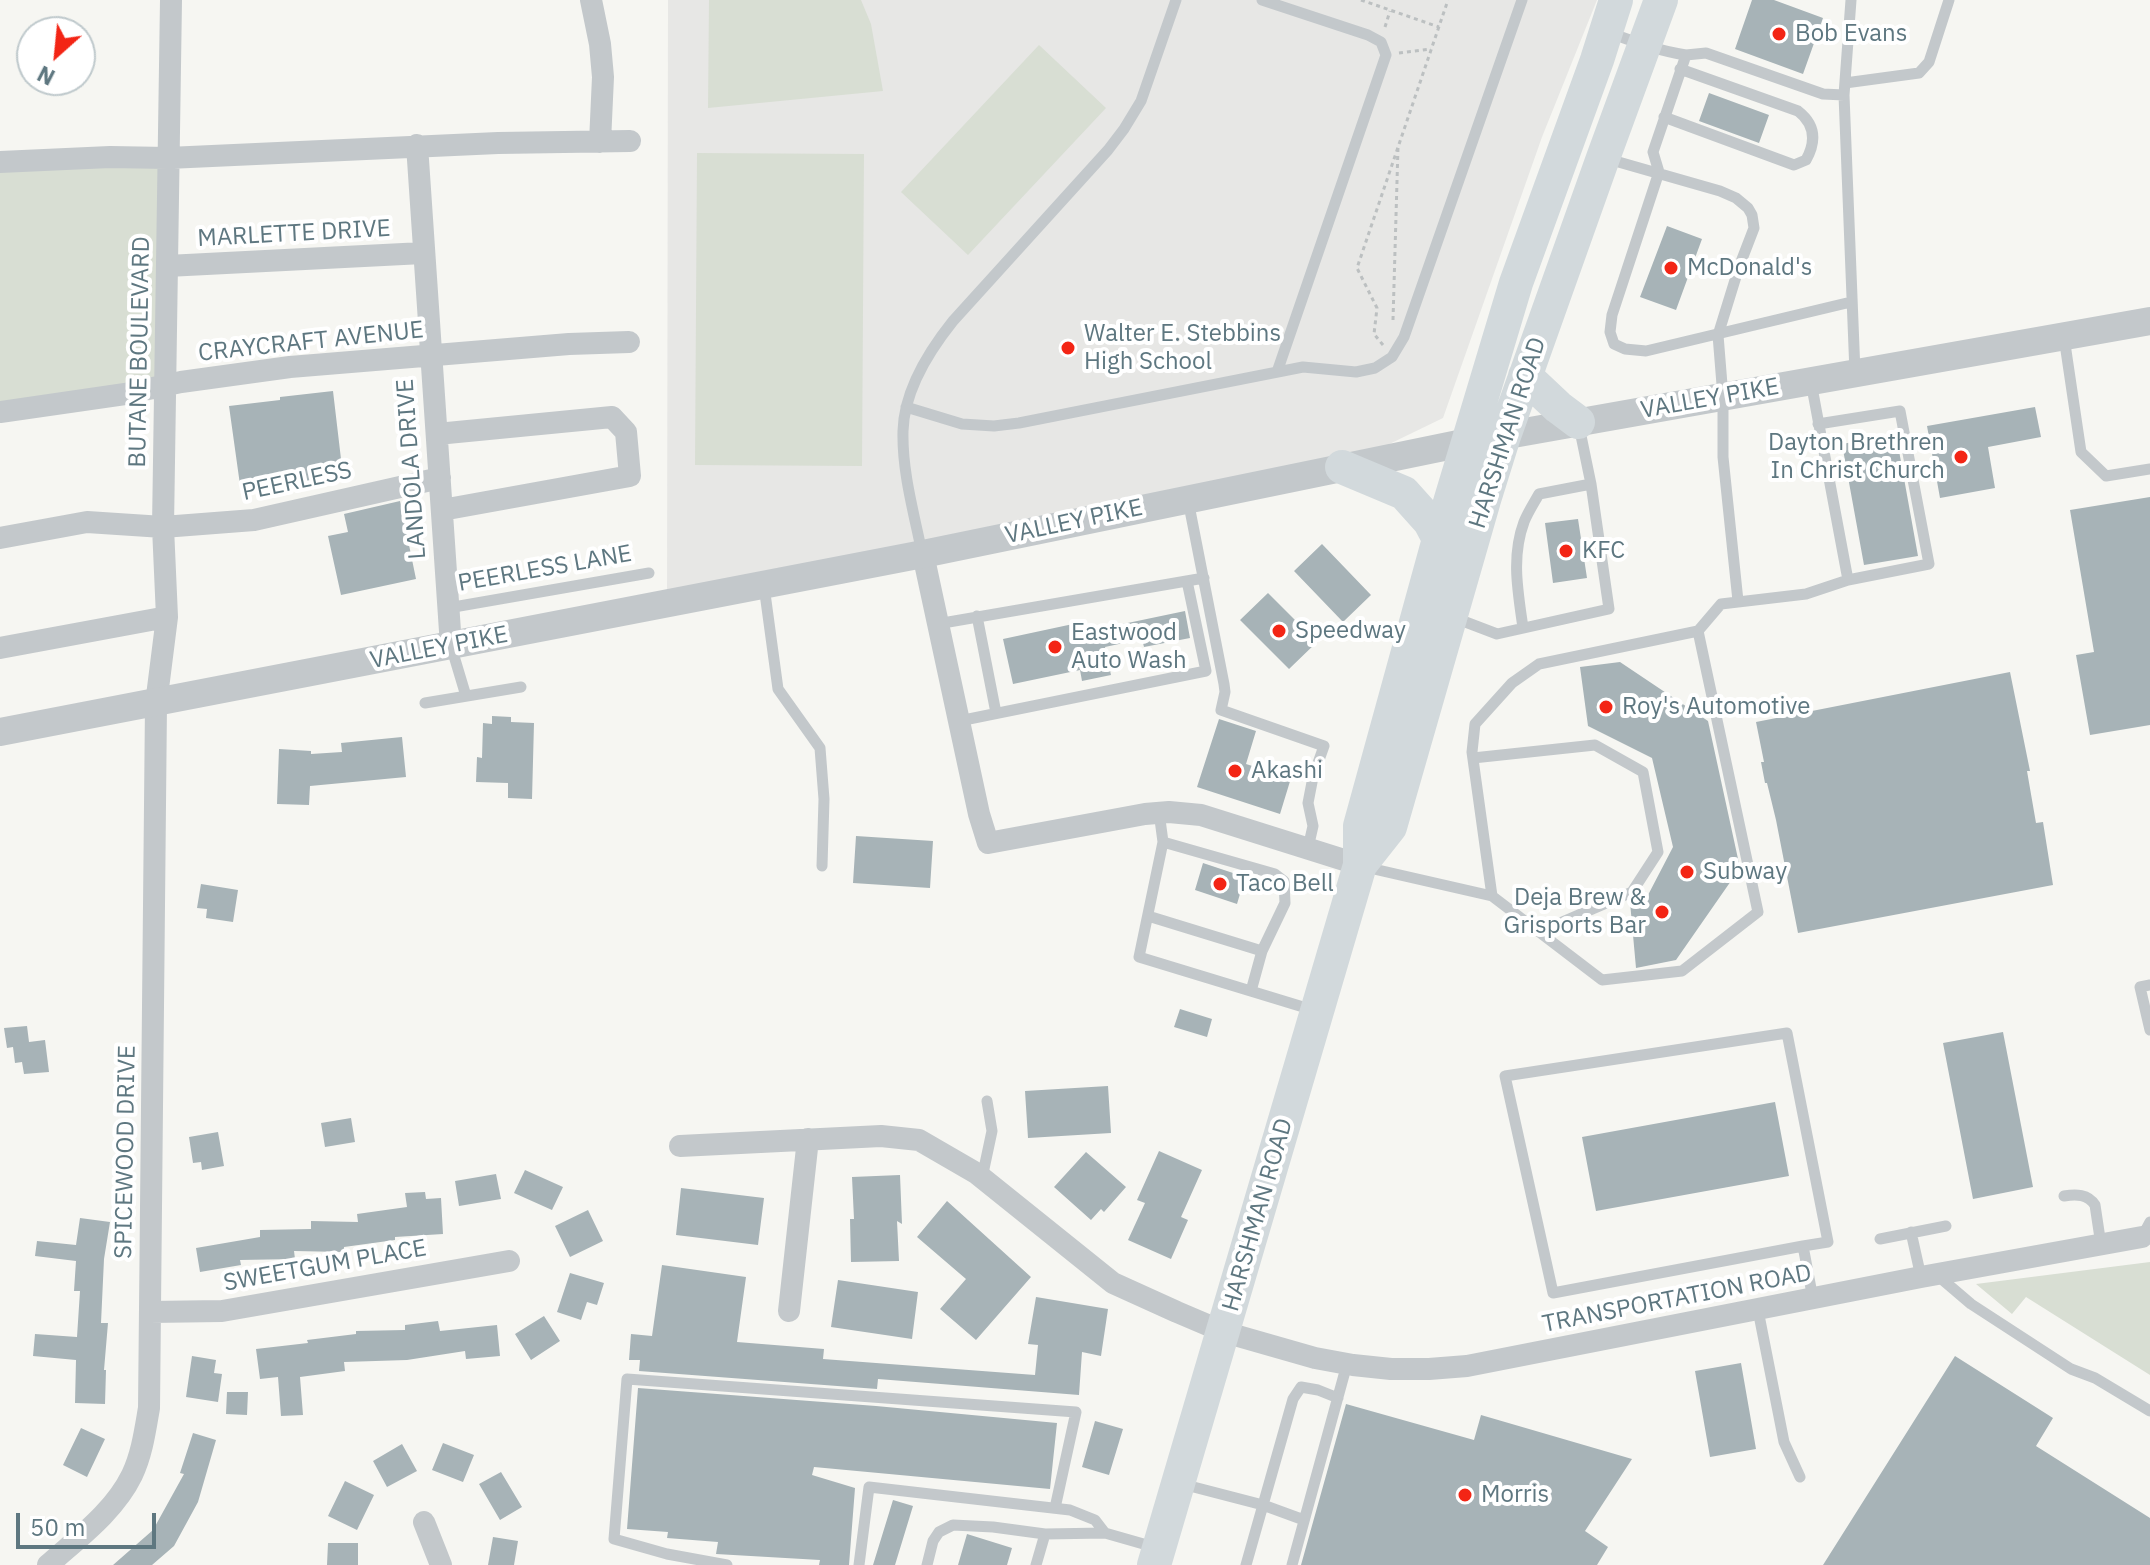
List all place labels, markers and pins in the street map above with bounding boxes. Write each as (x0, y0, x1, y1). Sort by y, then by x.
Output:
place label: Bob Evans (1795, 20, 1907, 48)
marker: Bob Evans (1770, 25, 1788, 43)
place label: McDonald's (1687, 254, 1812, 282)
marker: McDonald's (1662, 259, 1680, 277)
place label: Walter E. Stebbins High School (1084, 320, 1281, 376)
marker: Walter E. Stebbins High School (1059, 339, 1077, 357)
place label: Dayton Brethren In Christ Church (1768, 429, 1945, 485)
marker: Dayton Brethren In Christ Church (1952, 448, 1970, 466)
place label: KFC (1582, 537, 1625, 565)
marker: KFC (1557, 542, 1575, 560)
place label: Speedway (1295, 617, 1406, 645)
place label: Eastwood Auto Wash (1071, 619, 1187, 675)
marker: Speedway (1270, 622, 1288, 640)
marker: Eastwood Auto Wash (1046, 638, 1064, 656)
place label: Roy's Automotive (1622, 693, 1810, 721)
marker: Roy's Automotive (1597, 698, 1615, 716)
place label: Akashi (1251, 757, 1323, 785)
marker: Akashi (1226, 762, 1244, 780)
place label: Subway (1703, 858, 1787, 886)
marker: Subway (1678, 863, 1696, 881)
place label: Taco Bell (1236, 870, 1334, 898)
marker: Taco Bell (1211, 875, 1229, 893)
place label: Deja Brew & Grisports Bar (1503, 884, 1646, 940)
marker: Deja Brew & Grisports Bar (1653, 903, 1671, 921)
place label: Morris (1481, 1481, 1549, 1509)
marker: Morris (1456, 1486, 1474, 1504)

